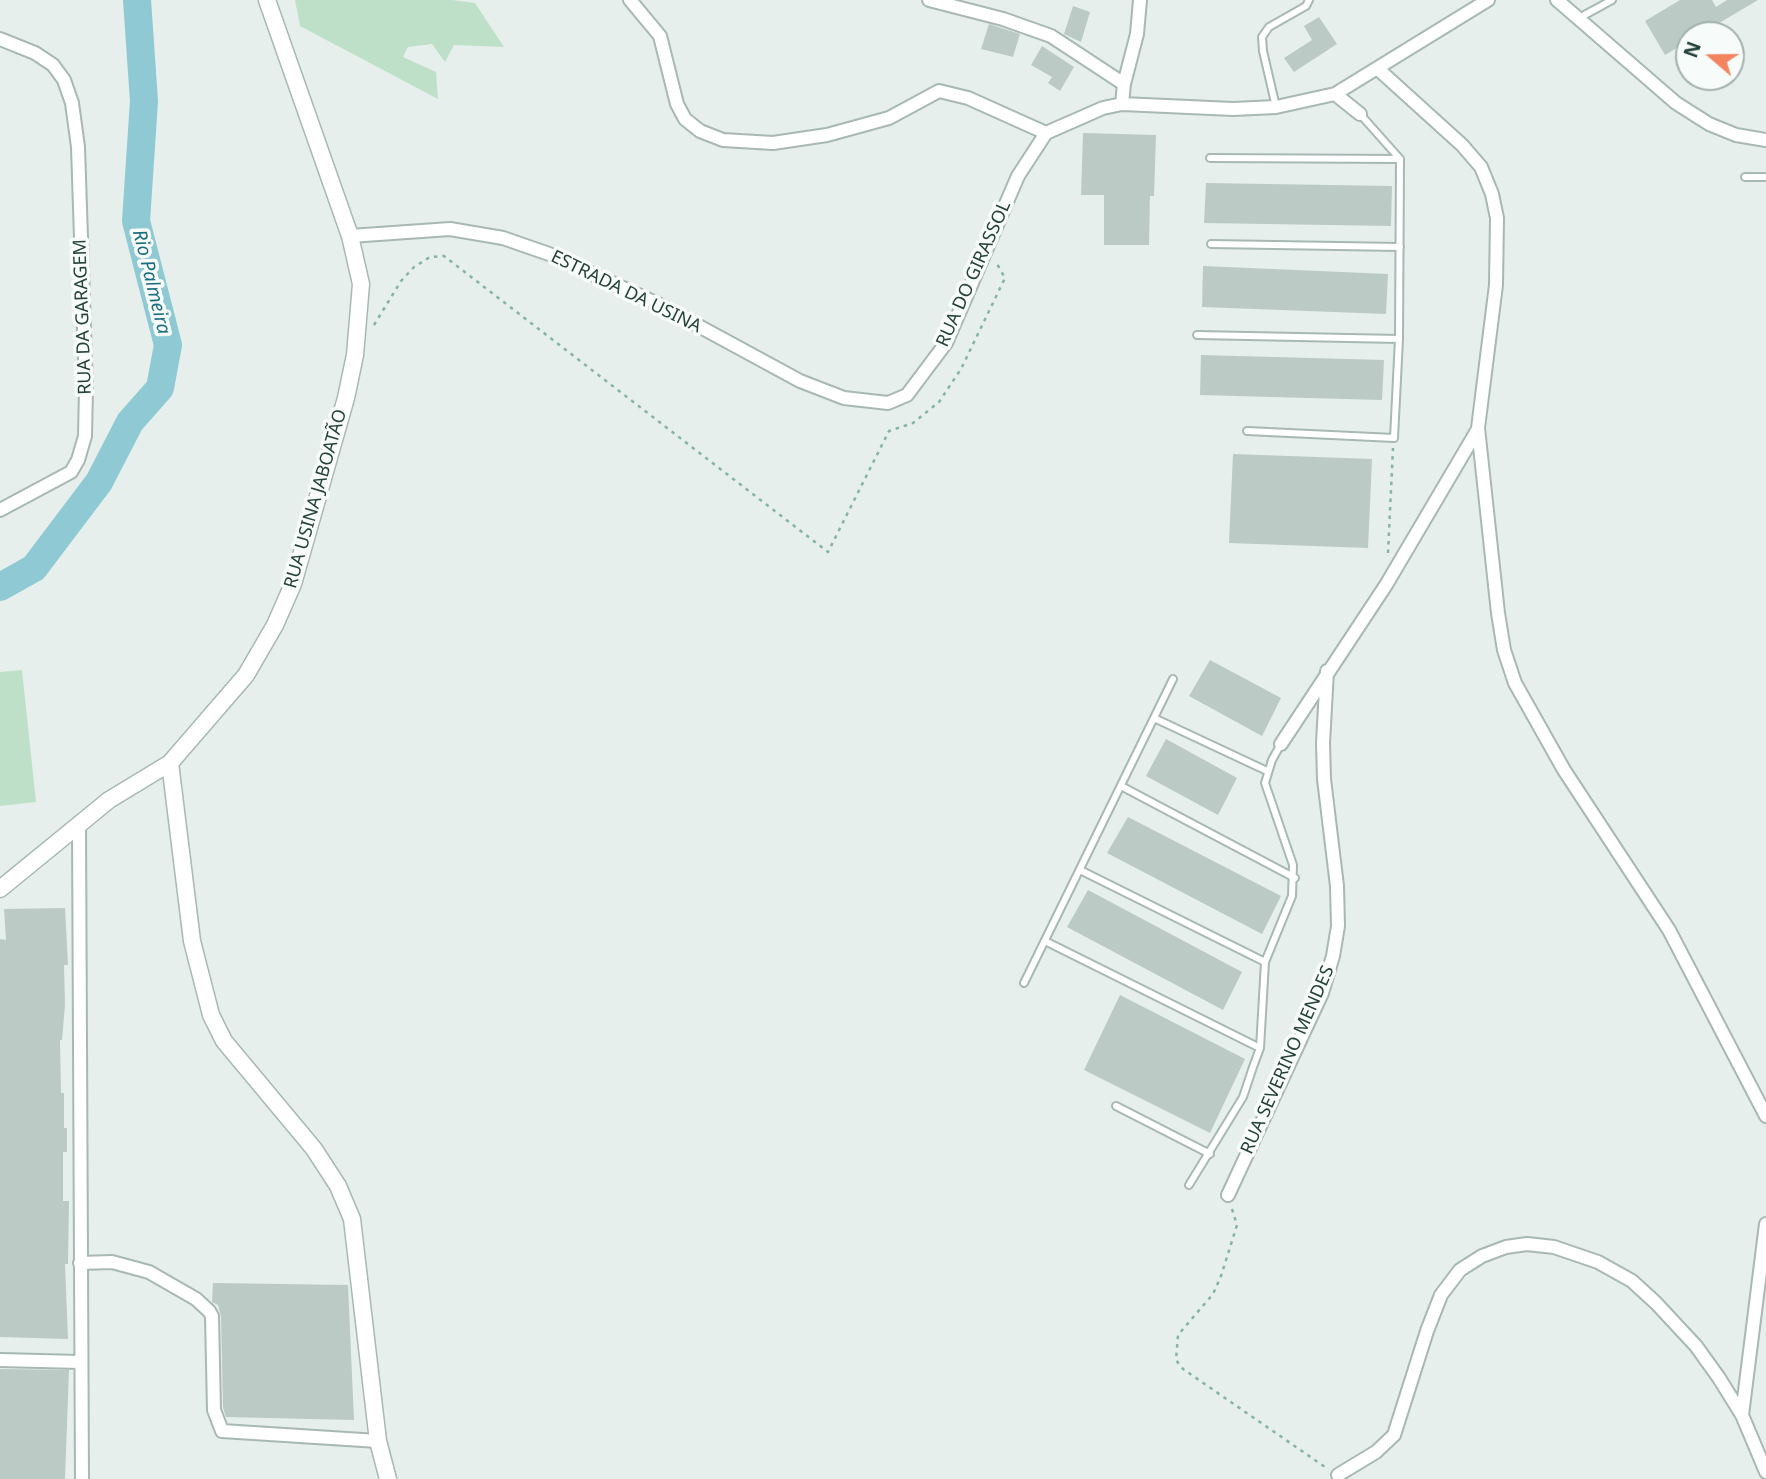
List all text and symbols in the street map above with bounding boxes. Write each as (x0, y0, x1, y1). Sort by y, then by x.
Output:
north arrow (1675, 21, 1745, 91)
text: N (1677, 38, 1707, 61)
street label: RUA DO GIRASSOL (932, 198, 1016, 350)
water label: Rio Palmeira (127, 227, 175, 337)
street label: RUA DA GARAGEM (69, 239, 97, 395)
street label: ESTRADA DA USINA (547, 246, 705, 338)
street label: RUA USINA JABOATÃO (280, 407, 352, 591)
street label: RUA SEVERINO MENDES (1237, 963, 1339, 1157)

